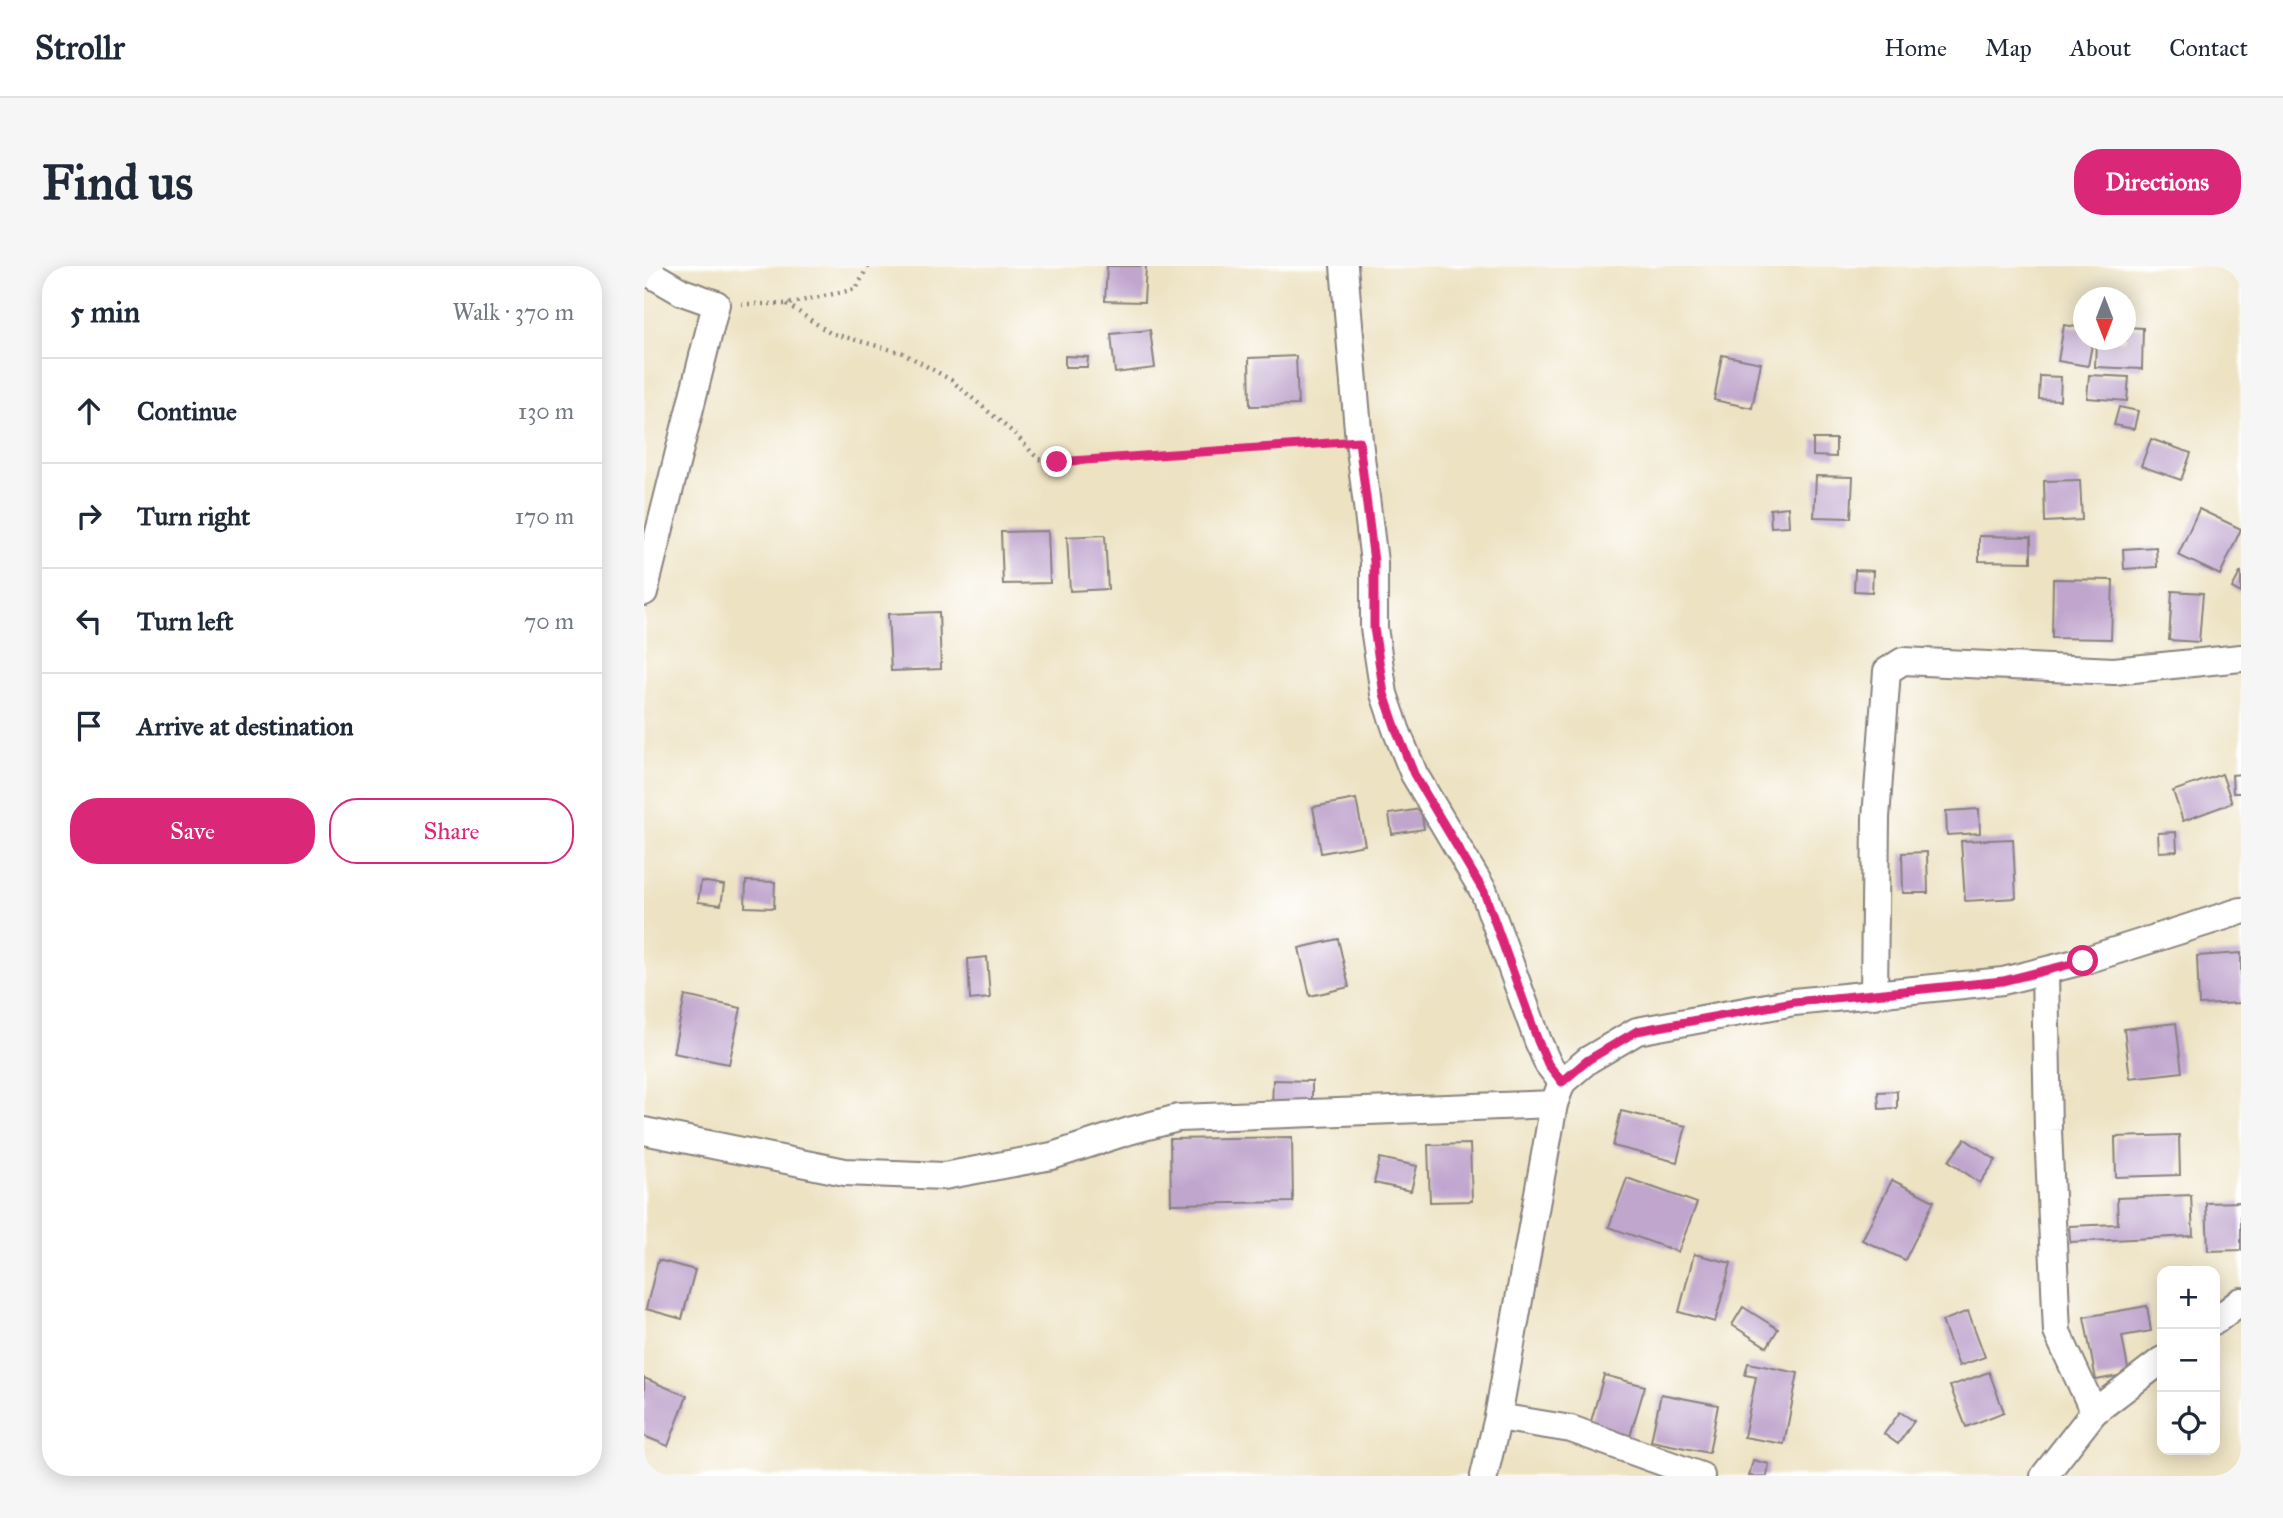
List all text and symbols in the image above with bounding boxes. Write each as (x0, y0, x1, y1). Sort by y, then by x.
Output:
text: Strollr (35, 28, 125, 68)
text: Home (1884, 33, 1947, 63)
text: Map (1985, 33, 2032, 63)
text: About (2070, 33, 2131, 63)
text: Contact (2169, 33, 2248, 63)
button: Directions (2074, 149, 2241, 215)
text: Find us (42, 153, 193, 212)
north arrow (2073, 287, 2136, 350)
text: 5 min (70, 294, 140, 330)
text: Walk · 370 m (453, 298, 574, 326)
icon: ahead (70, 392, 108, 430)
text: Continue (137, 395, 237, 427)
text: 130 m (518, 397, 574, 425)
route end (1041, 446, 1072, 477)
icon: right (70, 497, 108, 535)
text: Turn right (137, 500, 250, 532)
text: 170 m (515, 502, 574, 530)
icon: left (70, 602, 108, 640)
text: Turn left (137, 605, 233, 637)
text: 70 m (524, 607, 574, 635)
icon: arrive (70, 707, 108, 745)
text: Arrive at destination (137, 710, 354, 742)
button: Save (70, 798, 315, 864)
button: Share (329, 798, 574, 864)
route start (2067, 945, 2098, 976)
map controls (2157, 1266, 2220, 1455)
button: + (2157, 1266, 2220, 1329)
button: − (2157, 1329, 2220, 1392)
button: locate (2157, 1392, 2220, 1455)

